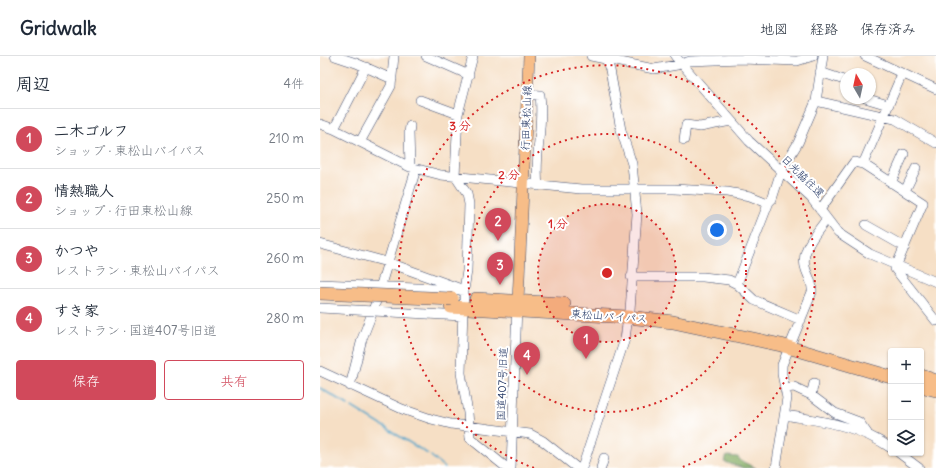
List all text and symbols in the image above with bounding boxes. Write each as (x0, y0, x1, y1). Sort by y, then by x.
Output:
text: Gridwalk (20, 16, 97, 40)
text: 地図 (760, 20, 788, 38)
text: 経路 (810, 20, 838, 38)
text: 保存済み (860, 20, 916, 38)
north arrow (840, 68, 876, 104)
text: 周辺 (16, 73, 50, 95)
text: 4件 (283, 75, 304, 92)
street label: 行田東松山線 (518, 85, 534, 151)
text: 3 分 (449, 118, 471, 133)
text: 二木ゴルフ (54, 121, 128, 140)
text: 1 (26, 130, 32, 147)
text: 210 m (269, 130, 304, 147)
text: ショップ · 東松山バイパス (54, 142, 205, 159)
street label: 日光脇往還 (779, 152, 827, 200)
text: 2 分 (498, 167, 520, 182)
text: 情熱職人 (54, 181, 114, 200)
text: 2 (25, 190, 33, 207)
text: 250 m (266, 190, 304, 207)
text: ショップ · 行田東松山線 (54, 202, 193, 219)
pin: 2 (485, 208, 511, 241)
text: 1 分 (548, 216, 568, 231)
your location (707, 220, 727, 240)
text: かつや (54, 241, 99, 260)
text: 3 (25, 250, 33, 267)
text: 260 m (266, 250, 304, 267)
pin: 3 (487, 252, 513, 285)
text: レストラン · 東松山バイパス (54, 262, 220, 279)
centre of rings (600, 266, 614, 280)
text: すき家 (54, 301, 99, 320)
street label: 東松山バイパス (570, 306, 648, 326)
text: 4 (25, 310, 33, 327)
text: 280 m (266, 310, 304, 327)
text: レストラン · 国道407号旧道 (54, 322, 216, 339)
pin: 1 (573, 326, 599, 359)
pin: 4 (514, 342, 540, 375)
street label: 国道407号旧道 (494, 347, 510, 421)
map controls (888, 348, 924, 456)
button: + (888, 348, 924, 384)
button: 保存 (16, 360, 156, 400)
button: 共有 (164, 360, 304, 400)
button: − (888, 384, 924, 420)
button: layers (888, 420, 924, 456)

